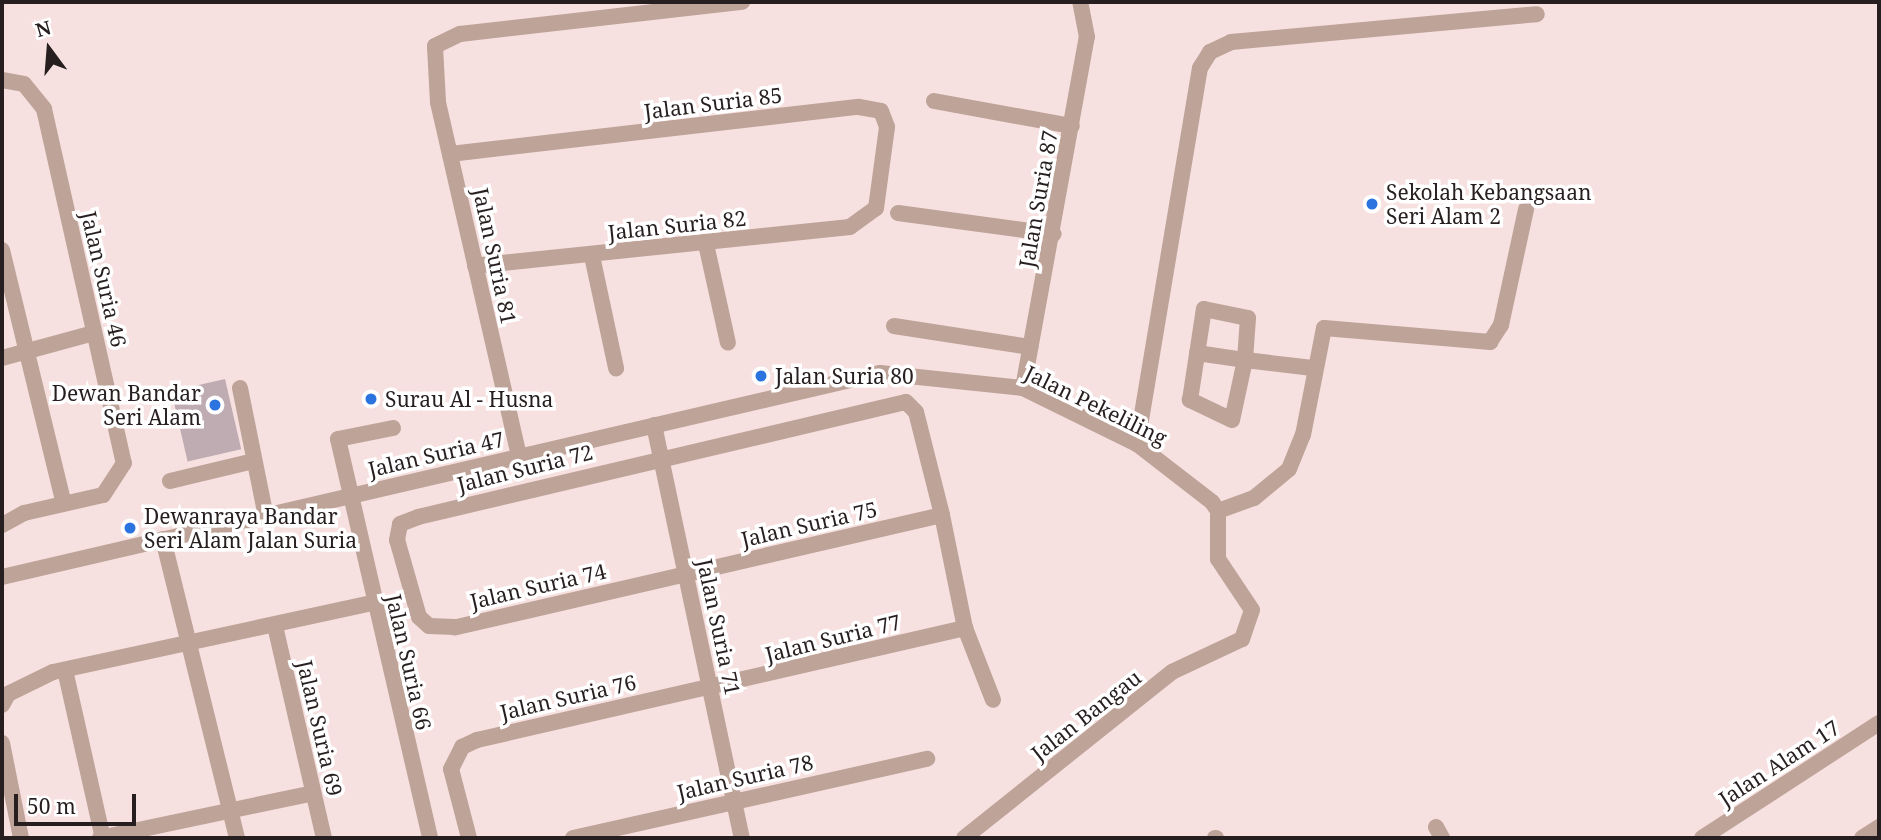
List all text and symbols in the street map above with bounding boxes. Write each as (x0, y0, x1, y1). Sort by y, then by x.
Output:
north arrow (14, 14, 84, 84)
text: N (32, 14, 54, 43)
street label: Jalan Suria 85 (643, 82, 783, 124)
street label: Jalan Suria 87 (1014, 128, 1062, 270)
place label: Sekolah Kebangsaan Seri Alam 2 (1386, 179, 1592, 229)
street label: Jalan Suria 81 (468, 186, 522, 326)
marker: Sekolah Kebangsaan Seri Alam 2 (1364, 196, 1380, 212)
street label: Jalan Suria 82 (607, 205, 747, 245)
street label: Jalan Suria 46 (76, 209, 132, 349)
street label: Jalan Pekeliling (1021, 360, 1171, 450)
place label: Jalan Suria 80 (775, 363, 914, 389)
marker: Jalan Suria 80 (753, 368, 769, 384)
place label: Dewan Bandar Seri Alam (52, 380, 201, 430)
place label: Surau Al - Husna (385, 386, 553, 412)
marker: Surau Al - Husna (363, 391, 379, 407)
marker: Dewan Bandar Seri Alam (207, 397, 223, 413)
street label: Jalan Suria 47 (366, 426, 506, 482)
street label: Jalan Suria 72 (455, 439, 595, 497)
street label: Jalan Suria 75 (739, 496, 879, 552)
place label: Dewanraya Bandar Seri Alam Jalan Suria (144, 503, 357, 553)
marker: Dewanraya Bandar Seri Alam Jalan Suria (122, 520, 138, 536)
street label: Jalan Suria 71 (692, 557, 746, 697)
street label: Jalan Suria 74 (468, 558, 608, 614)
street label: Jalan Suria 66 (381, 592, 437, 732)
street label: Jalan Suria 77 (763, 609, 903, 667)
street label: Jalan Suria 69 (292, 658, 348, 798)
street label: Jalan Bangau (1026, 664, 1146, 766)
street label: Jalan Suria 76 (498, 669, 638, 725)
street label: Jalan Alam 17 (1714, 715, 1844, 811)
street label: Jalan Suria 78 (675, 749, 815, 805)
scale bar (18, 780, 140, 824)
text: 50 m (27, 792, 76, 820)

